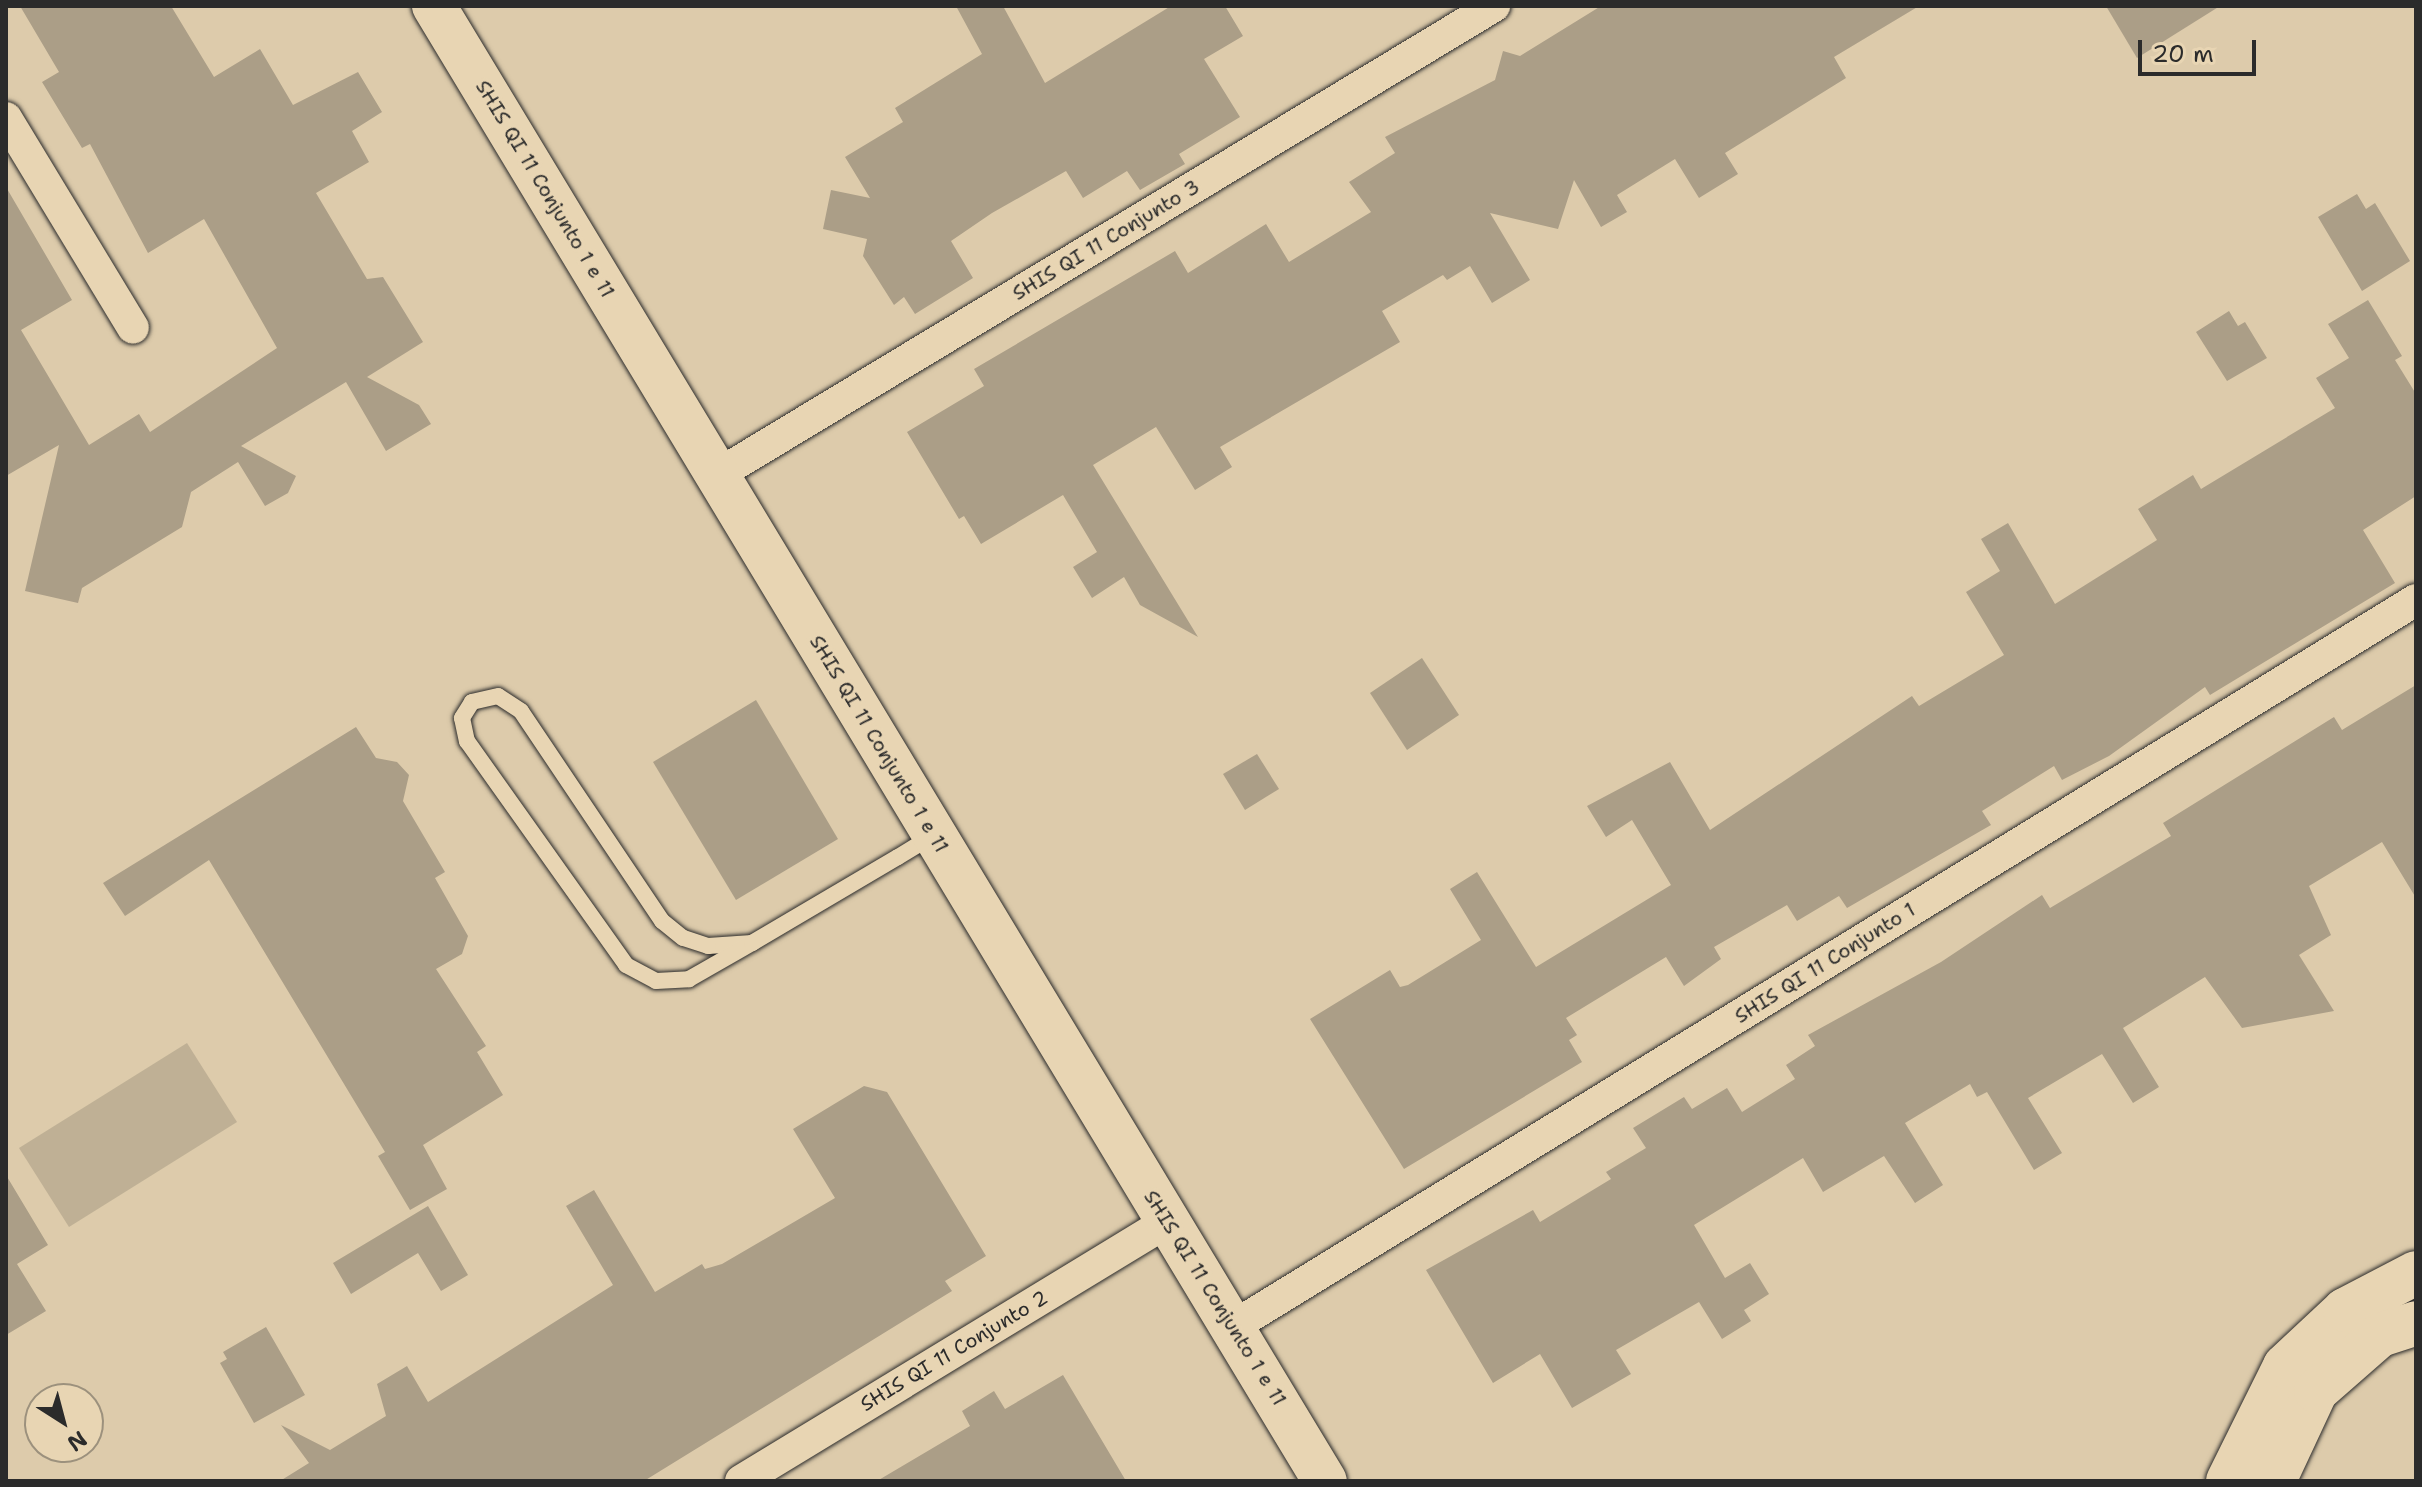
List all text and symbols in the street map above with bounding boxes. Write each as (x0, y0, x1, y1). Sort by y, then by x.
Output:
scale bar (2142, 24, 2260, 74)
text: 20 m (2152, 38, 2214, 70)
street label: SHIS QI 11 Conjunto 1 e 11 (470, 76, 620, 302)
street label: SHIS QI 11 Conjunto 3 (1008, 175, 1204, 305)
street label: SHIS QI 11 Conjunto 1 e 11 (804, 631, 954, 857)
street label: SHIS QI 11 Conjunto 1 (1730, 898, 1920, 1028)
street label: SHIS QI 11 Conjunto 1 e 11 (1139, 1186, 1291, 1410)
street label: SHIS QI 11 Conjunto 2 (856, 1286, 1052, 1416)
north arrow (24, 1383, 104, 1463)
text: N (62, 1424, 93, 1458)

